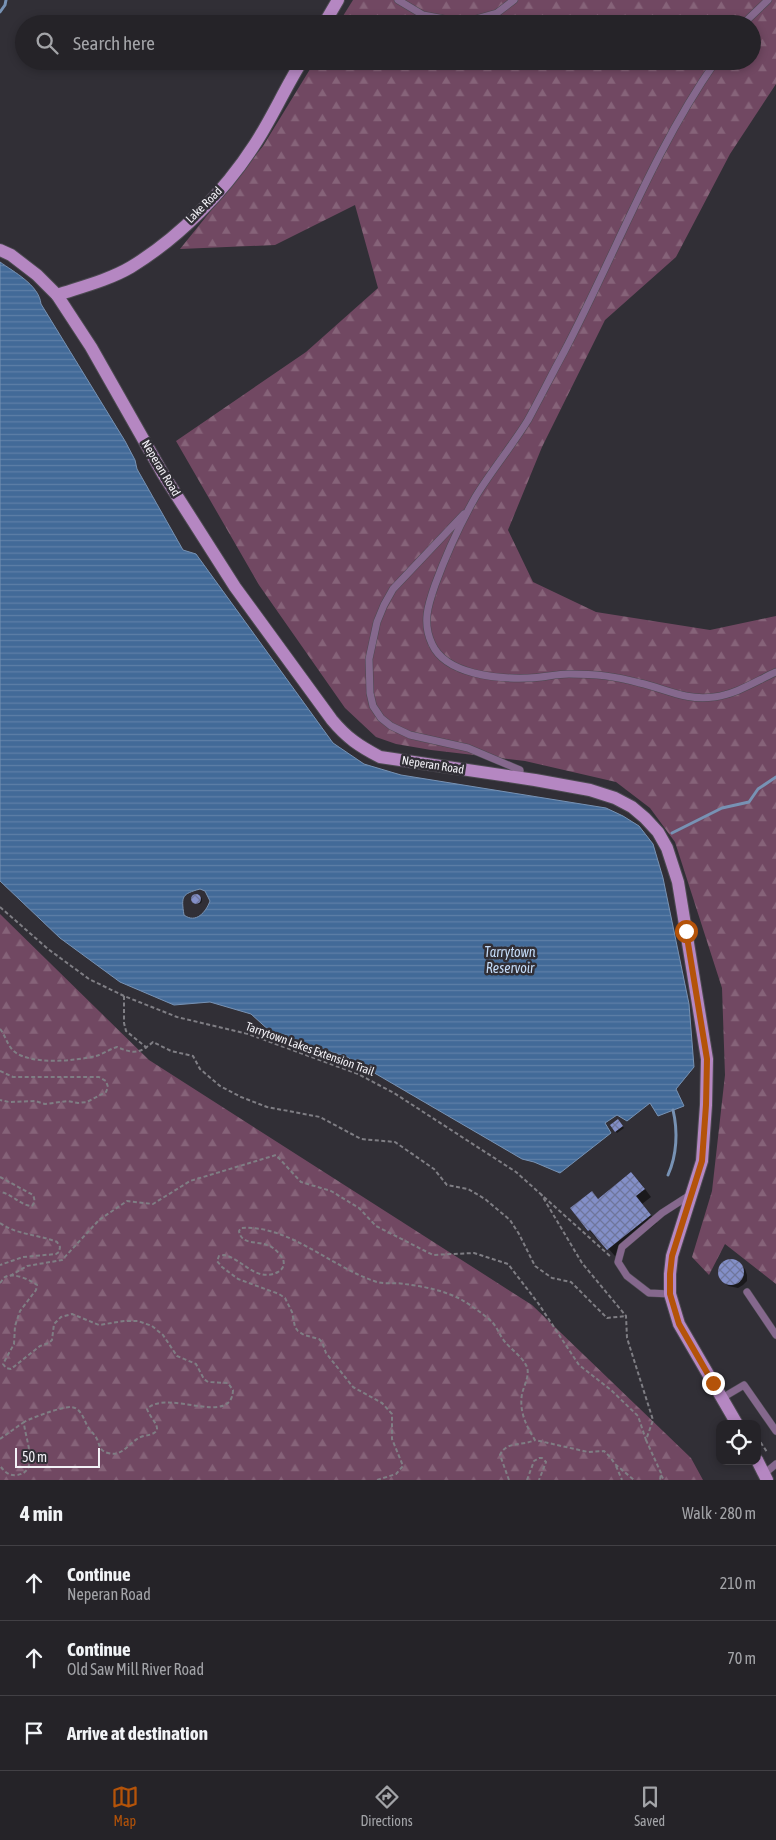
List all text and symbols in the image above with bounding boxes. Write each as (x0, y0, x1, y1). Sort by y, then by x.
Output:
search box (15, 15, 761, 70)
icon: search (33, 29, 61, 57)
text: Search here (73, 32, 155, 54)
street label: Lake Road (183, 184, 225, 226)
street label: Neperan Road (139, 437, 183, 499)
street label: Neperan Road (401, 753, 465, 777)
route start (675, 920, 698, 943)
water label: Tarrytown Reservoir (484, 944, 536, 976)
street label: Tarrytown Lakes Extension Trail (244, 1019, 377, 1079)
route end (702, 1372, 725, 1395)
map controls (716, 1420, 761, 1465)
button: locate (716, 1420, 761, 1465)
scale bar (15, 1445, 100, 1468)
text: 50 m (22, 1449, 47, 1465)
text: 4 min (20, 1501, 63, 1525)
text: Walk · 280 m (682, 1504, 756, 1522)
text: Continue (67, 1563, 131, 1585)
icon: ahead (20, 1569, 48, 1597)
text: 210 m (720, 1574, 756, 1592)
text: Neperan Road (67, 1585, 151, 1603)
text: Continue (67, 1638, 131, 1660)
icon: ahead (20, 1644, 48, 1672)
text: 70 m (727, 1649, 756, 1667)
text: Old Saw Mill River Road (67, 1660, 204, 1678)
icon: arrive (20, 1719, 48, 1747)
text: Arrive at destination (67, 1722, 208, 1744)
tab: Map (111, 1783, 139, 1829)
tab: Directions (360, 1783, 413, 1829)
tab: Saved (634, 1783, 665, 1829)

